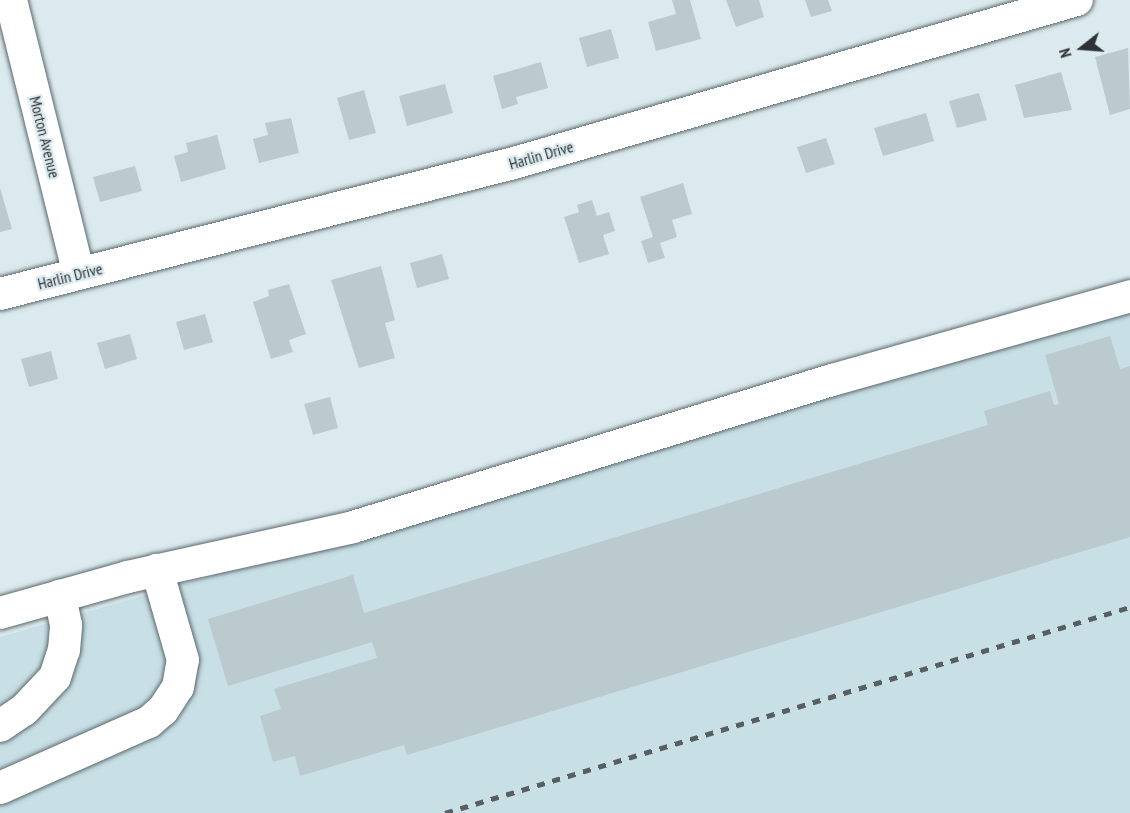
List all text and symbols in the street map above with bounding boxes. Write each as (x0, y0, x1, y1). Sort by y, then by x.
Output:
north arrow (1052, 18, 1112, 78)
text: N (1054, 46, 1076, 60)
street label: Morton Avenue (26, 94, 64, 180)
street label: Harlin Drive (507, 137, 575, 173)
street label: Harlin Drive (36, 259, 104, 293)

